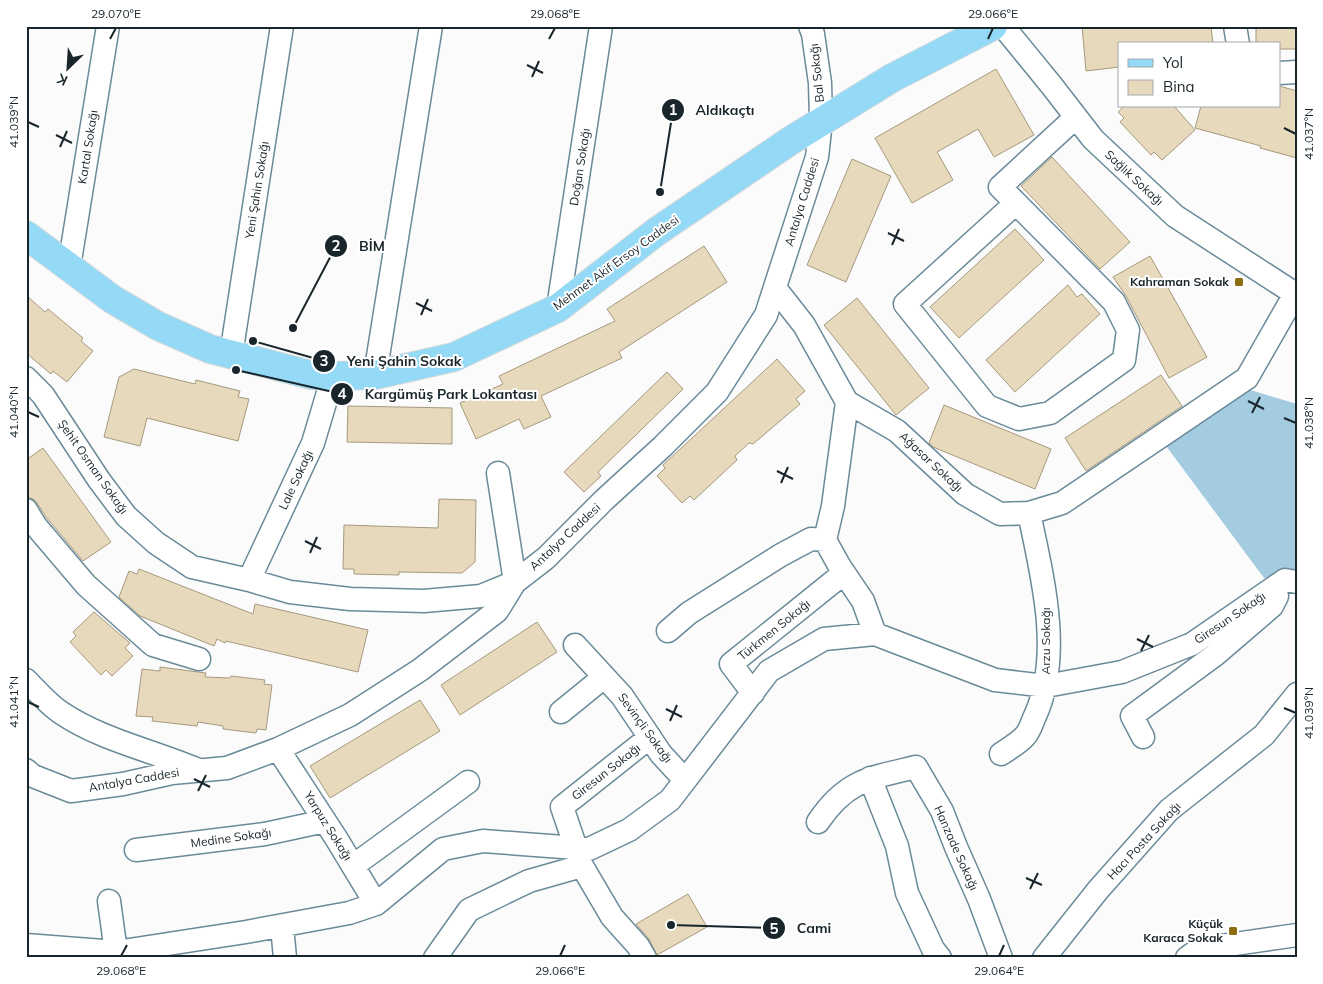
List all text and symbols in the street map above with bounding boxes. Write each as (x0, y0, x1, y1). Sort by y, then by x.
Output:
text: 29.070°E (91, 6, 141, 21)
text: 29.068°E (530, 6, 580, 21)
text: 29.066°E (968, 6, 1018, 21)
north arrow (42, 42, 92, 92)
legend (1118, 42, 1280, 108)
street label: Bal Sokağı (806, 43, 827, 103)
text: Yol (1162, 53, 1183, 72)
text: K (54, 69, 71, 90)
text: Bina (1163, 77, 1195, 96)
callout: Aldıkaçtı (661, 95, 765, 124)
text: 41.039°N (6, 96, 21, 148)
text: 1 (668, 100, 678, 119)
text: Aldıkaçtı (696, 101, 754, 119)
text: 41.037°N (1301, 108, 1316, 160)
street label: Kartal Sokağı (74, 109, 101, 185)
street label: Doğan Sokağı (566, 127, 593, 207)
street label: Yeni Şahin Sokağı (241, 140, 272, 241)
street label: Sağlık Sokağı (1102, 147, 1167, 209)
street label: Antalya Caddesi (781, 156, 822, 248)
street label: Mehmet Akif Ersoy Caddesi (550, 212, 682, 313)
callout: BİM (324, 232, 395, 261)
text: 2 (331, 236, 341, 255)
text: BİM (359, 237, 385, 255)
place label: Kahraman Sokak (1130, 274, 1229, 289)
marker: Kahraman Sokak (1233, 276, 1245, 288)
callout: Yeni Şahin Sokak (312, 346, 472, 375)
text: 3 (319, 351, 329, 370)
text: Yeni Şahin Sokak (346, 352, 462, 370)
callout: Kargümüş Park Lokantası (329, 379, 547, 408)
text: 4 (337, 384, 347, 403)
text: Kargümüş Park Lokantası (365, 385, 537, 403)
text: 41.040°N (6, 386, 21, 438)
text: 41.038°N (1301, 397, 1316, 449)
street label: Şehit Osman Sokağı (55, 417, 132, 517)
street label: Ağasar Sokağı (896, 428, 966, 495)
street label: Lale Sokağı (275, 448, 316, 512)
street label: Antalya Caddesi (526, 500, 603, 573)
street label: Giresun Sokağı (1191, 588, 1268, 647)
street label: Türkmen Sokağı (734, 596, 813, 663)
street label: Arzu Sokağı (1038, 607, 1053, 675)
text: 41.041°N (6, 676, 21, 728)
text: 41.039°N (1301, 687, 1316, 739)
street label: Sevinçli Sokağı (615, 690, 676, 766)
street label: Giresun Sokağı (568, 740, 643, 803)
street label: Antalya Caddesi (87, 764, 180, 795)
street label: Yarpuz Sokağı (301, 787, 356, 863)
street label: Hacı Posta Sokağı (1104, 799, 1184, 883)
street label: Hanzade Sokağı (931, 803, 982, 893)
street label: Medine Sokağı (190, 824, 272, 851)
callout: Cami (761, 914, 841, 943)
place label: Küçük Karaca Sokak (1143, 916, 1223, 945)
text: 5 (769, 919, 779, 938)
text: Cami (797, 919, 831, 937)
marker: Küçük Karaca Sokak (1227, 925, 1239, 937)
text: 29.068°E (96, 963, 146, 978)
text: 29.066°E (535, 963, 585, 978)
text: 29.064°E (974, 963, 1024, 978)

